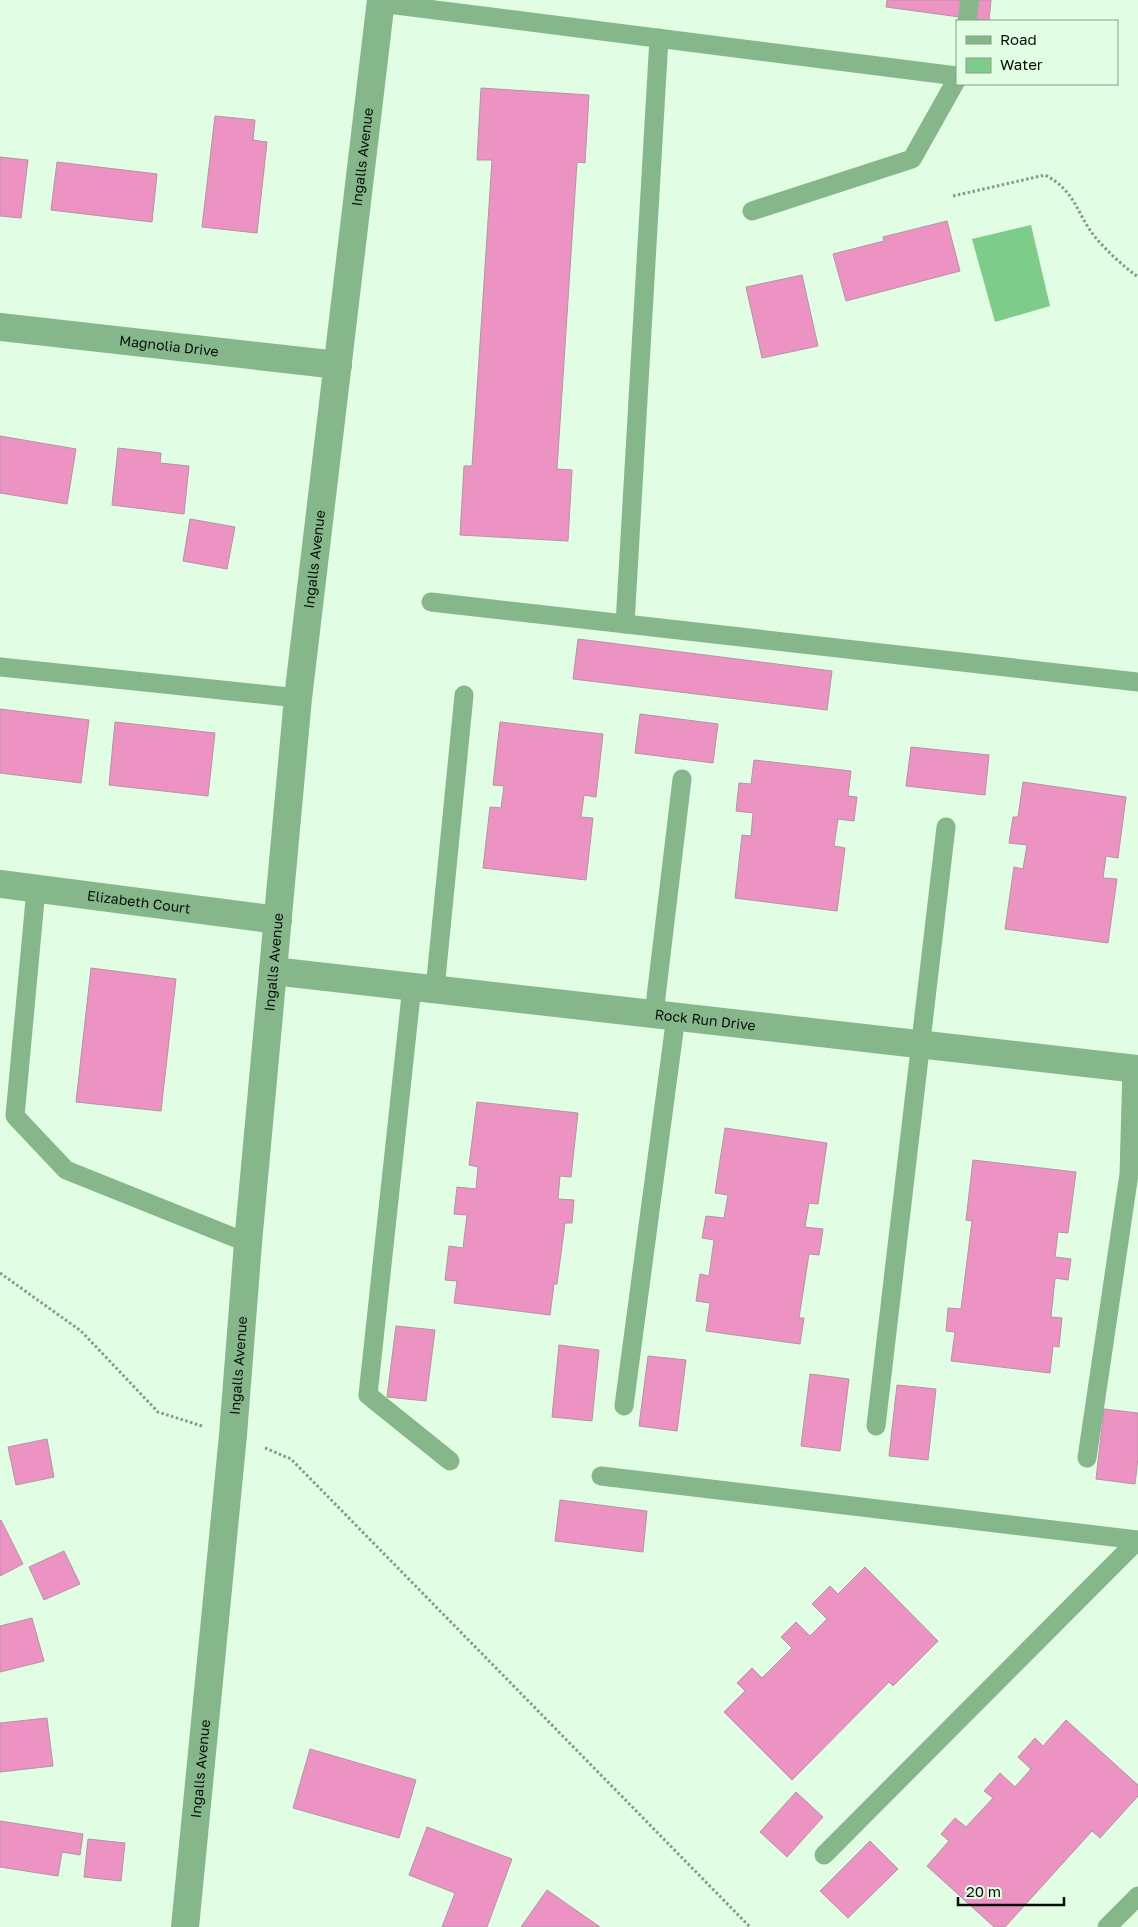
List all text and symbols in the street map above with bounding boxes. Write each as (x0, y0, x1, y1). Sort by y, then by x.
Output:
legend (956, 20, 1118, 85)
text: Road (1000, 30, 1037, 48)
text: Water (1000, 55, 1043, 73)
street label: Ingalls Avenue (348, 107, 376, 207)
street label: Magnolia Drive (118, 331, 220, 360)
street label: Ingalls Avenue (300, 509, 328, 609)
street label: Elizabeth Court (86, 886, 192, 917)
street label: Ingalls Avenue (260, 912, 286, 1012)
street label: Rock Run Drive (654, 1005, 757, 1034)
street label: Ingalls Avenue (226, 1316, 250, 1415)
street label: Ingalls Avenue (187, 1719, 213, 1819)
scale bar (958, 1874, 1064, 1906)
text: 20 m (966, 1882, 1001, 1900)

